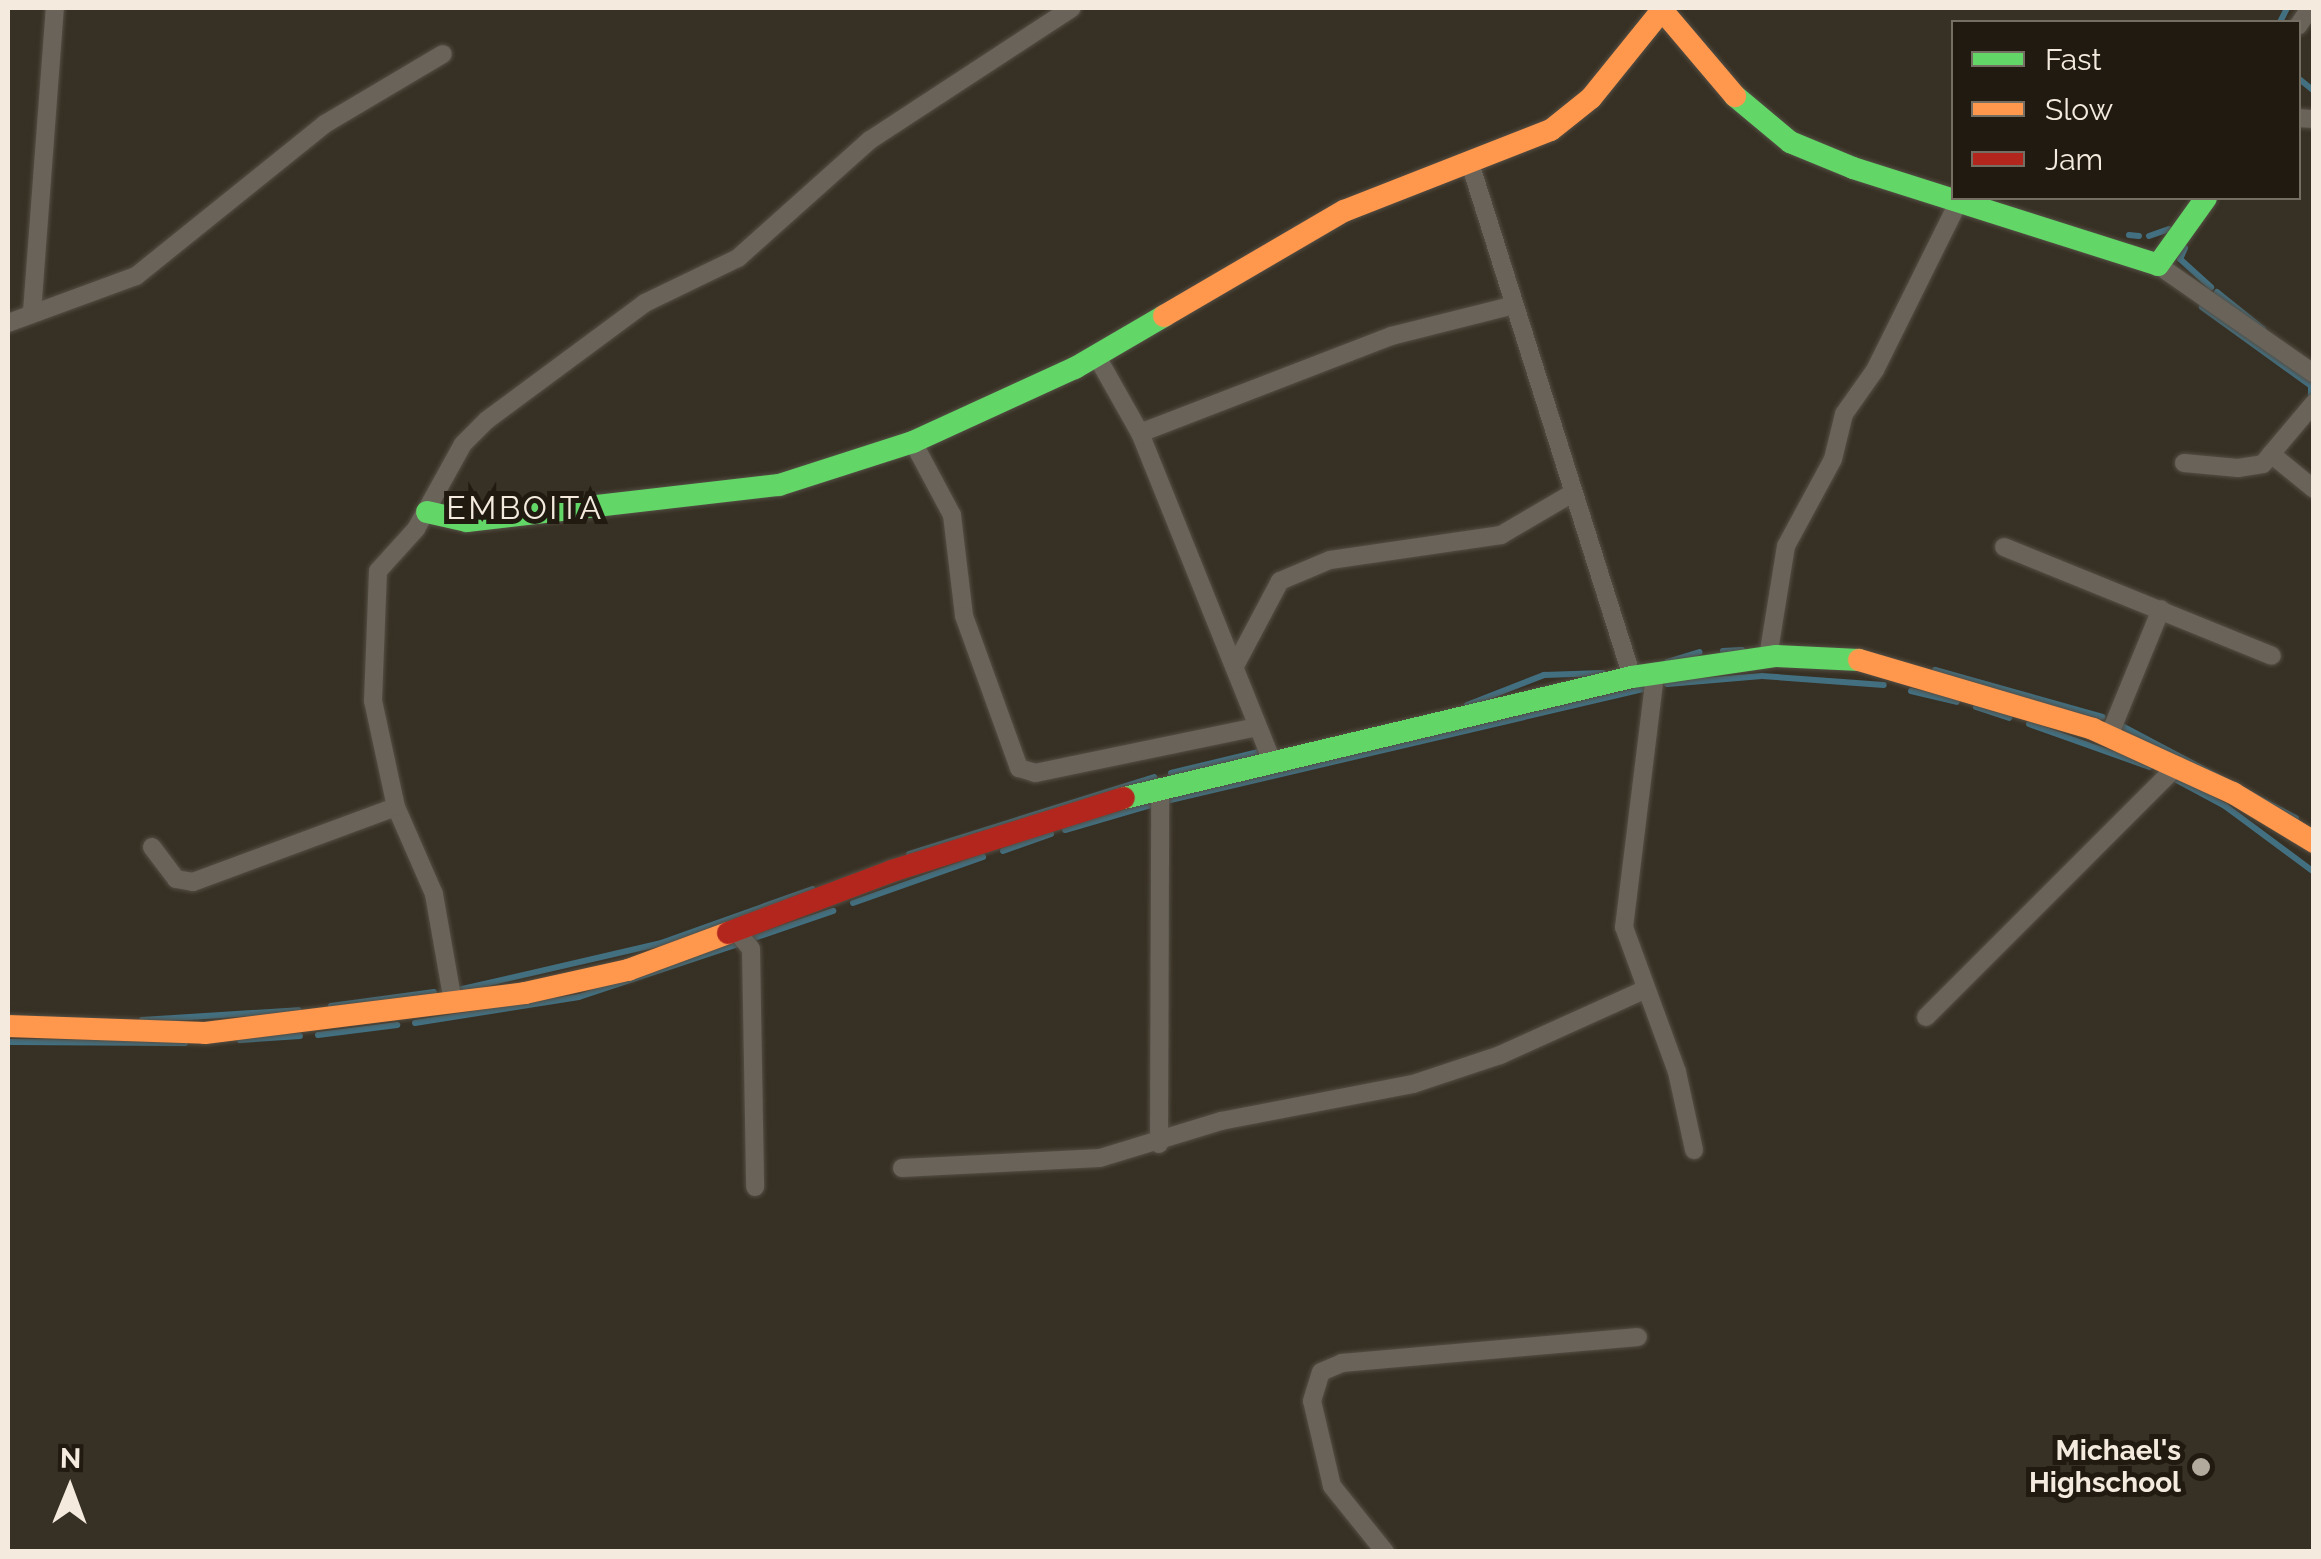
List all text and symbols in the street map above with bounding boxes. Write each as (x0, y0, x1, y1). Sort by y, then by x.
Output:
legend (1951, 20, 2301, 200)
text: Fast (2045, 42, 2102, 77)
text: Slow (2045, 92, 2113, 127)
text: Jam (2045, 142, 2103, 177)
district label: EMBOITA (446, 489, 604, 527)
place label: Michael's Highschool (2029, 1434, 2181, 1500)
north arrow (20, 1439, 120, 1539)
text: N (60, 1442, 82, 1475)
marker: Michael's Highschool (2190, 1456, 2212, 1478)

